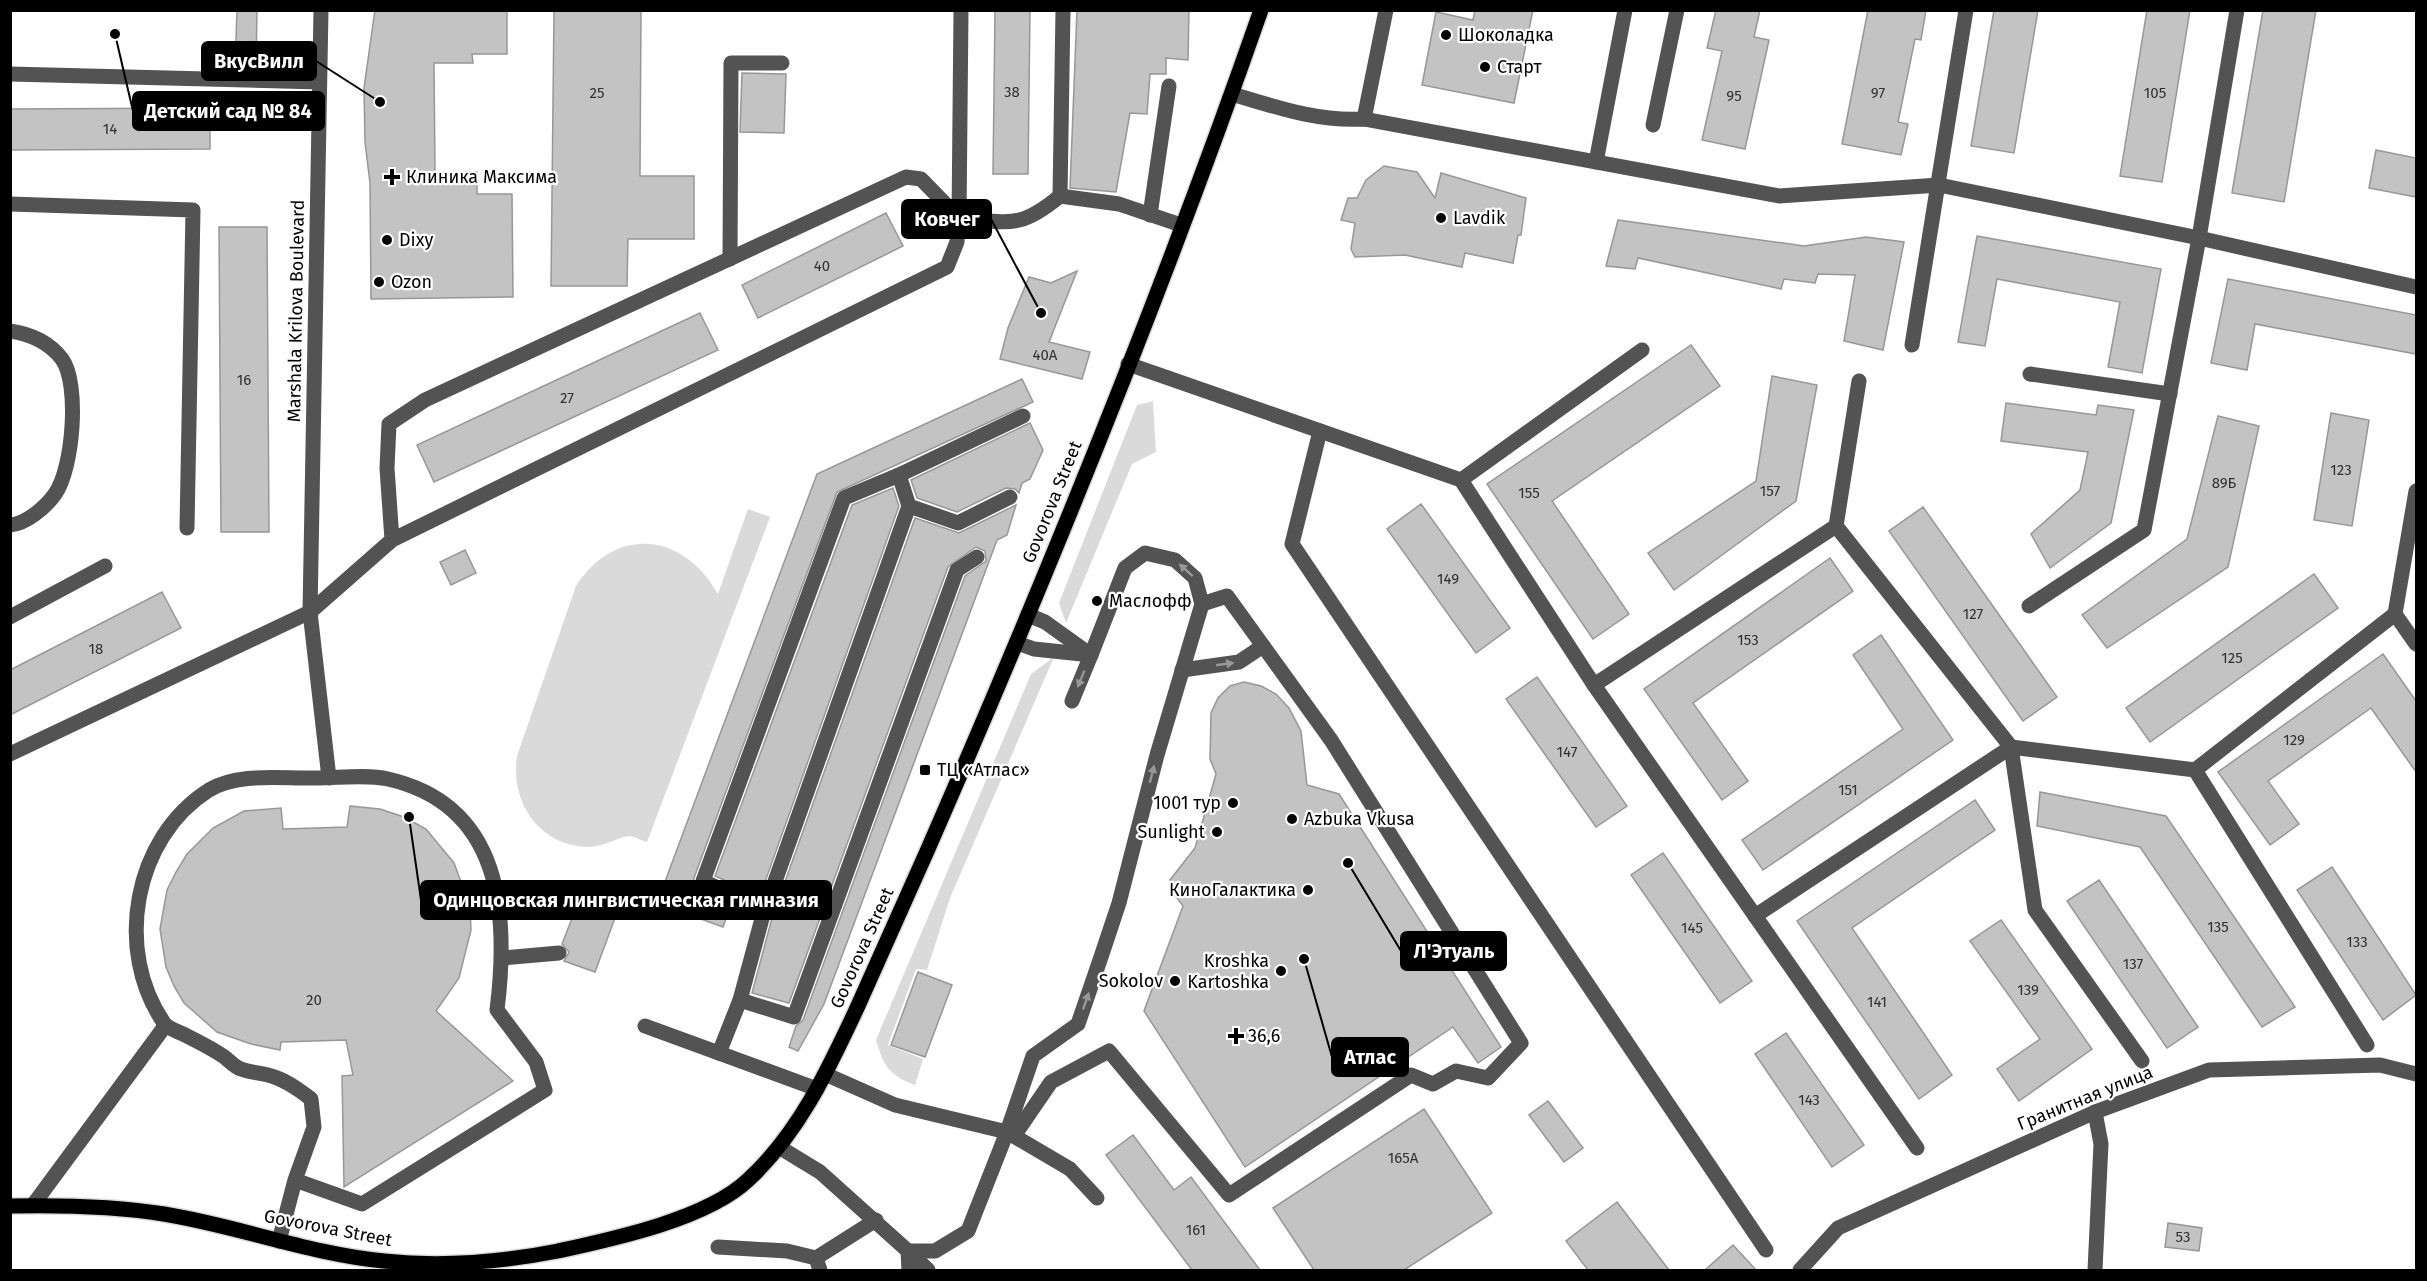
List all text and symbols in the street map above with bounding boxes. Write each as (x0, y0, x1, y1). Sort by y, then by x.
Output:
place label: Шоколадка (1458, 24, 1554, 46)
marker: Шоколадка (1439, 28, 1453, 42)
callout: ВкусВилл (202, 42, 316, 80)
text: ВкусВилл (214, 49, 304, 73)
place label: Старт (1497, 56, 1543, 78)
marker: Старт (1478, 60, 1492, 74)
house number: 38 (1004, 83, 1020, 101)
house number: 25 (590, 84, 604, 102)
house number: 97 (1871, 84, 1885, 102)
house number: 105 (2144, 84, 2166, 102)
house number: 95 (1726, 87, 1742, 105)
callout: Детский сад № 84 (133, 92, 324, 130)
text: Детский сад № 84 (143, 99, 312, 123)
house number: 14 (103, 120, 117, 138)
place label: Клиника Максима (406, 166, 557, 188)
marker: Клиника Максима (383, 168, 401, 186)
street label: Marshala Krilova Boulevard (283, 200, 309, 422)
callout: Ковчег (902, 200, 991, 238)
text: Ковчег (914, 207, 980, 231)
place label: Lavdik (1453, 207, 1506, 229)
marker: Lavdik (1434, 211, 1448, 225)
place label: Dixy (399, 229, 433, 251)
marker: Dixy (380, 233, 394, 247)
house number: 40 (814, 257, 830, 275)
place label: Ozon (391, 271, 432, 293)
marker: Ozon (372, 275, 386, 289)
house number: 40А (1033, 346, 1058, 364)
house number: 16 (237, 371, 251, 389)
house number: 27 (560, 389, 574, 407)
street label: Govorova Street (1017, 437, 1087, 566)
house number: 123 (2330, 461, 2352, 479)
house number: 89Б (2212, 474, 2237, 492)
house number: 157 (1760, 482, 1780, 500)
house number: 155 (1518, 484, 1540, 502)
one-way arrow (1179, 563, 1194, 577)
house number: 149 (1437, 570, 1459, 588)
place label: Маслофф (1109, 590, 1192, 612)
marker: Маслофф (1090, 594, 1104, 608)
house number: 127 (1963, 605, 1984, 623)
house number: 153 (1737, 631, 1759, 649)
house number: 18 (89, 640, 103, 658)
house number: 125 (2221, 649, 2243, 667)
one-way arrow (1216, 660, 1235, 669)
one-way arrow (1076, 670, 1086, 688)
house number: 129 (2283, 731, 2305, 749)
house number: 147 (1557, 743, 1578, 761)
place label: ТЦ «Атлас» (937, 759, 1030, 781)
marker: ТЦ «Атлас» (918, 763, 932, 777)
one-way arrow (1147, 765, 1157, 783)
house number: 151 (1838, 781, 1858, 799)
place label: 1001 тур (1153, 792, 1221, 814)
marker: 1001 тур (1226, 796, 1240, 810)
place label: Azbuka Vkusa (1304, 808, 1414, 830)
marker: Azbuka Vkusa (1285, 812, 1299, 826)
place label: Sunlight (1137, 821, 1205, 843)
marker: Sunlight (1210, 825, 1224, 839)
place label: КиноГалактика (1169, 879, 1296, 901)
callout: Одинцовская лингвистическая гимназия (421, 881, 831, 919)
marker: КиноГалактика (1301, 883, 1315, 897)
street label: Govorova Street (826, 884, 899, 1012)
text: Одинцовская лингвистическая гимназия (433, 888, 819, 912)
house number: 135 (2207, 918, 2229, 936)
house number: 145 (1681, 919, 1703, 937)
callout: Л'Этуаль (1401, 932, 1506, 970)
house number: 133 (2346, 933, 2368, 951)
text: Л'Этуаль (1414, 939, 1495, 963)
place label: Kroshka Kartoshka (1187, 950, 1269, 993)
house number: 137 (2123, 955, 2144, 973)
marker: Kroshka Kartoshka (1274, 964, 1288, 978)
place label: Sokolov (1099, 970, 1163, 992)
marker: Sokolov (1168, 974, 1182, 988)
house number: 139 (2017, 981, 2039, 999)
house number: 20 (306, 991, 322, 1009)
one-way arrow (1081, 992, 1091, 1010)
house number: 141 (1867, 993, 1887, 1011)
place label: 36,6 (1248, 1025, 1280, 1047)
marker: 36,6 (1229, 1029, 1243, 1043)
callout: Атлас (1332, 1038, 1408, 1076)
text: Атлас (1343, 1045, 1396, 1069)
street label: Гранитная улица (2014, 1061, 2156, 1135)
house number: 143 (1798, 1091, 1820, 1109)
house number: 165А (1388, 1149, 1419, 1167)
street label: Govorova Street (262, 1205, 394, 1251)
house number: 161 (1186, 1221, 1206, 1239)
house number: 53 (2176, 1228, 2190, 1246)

